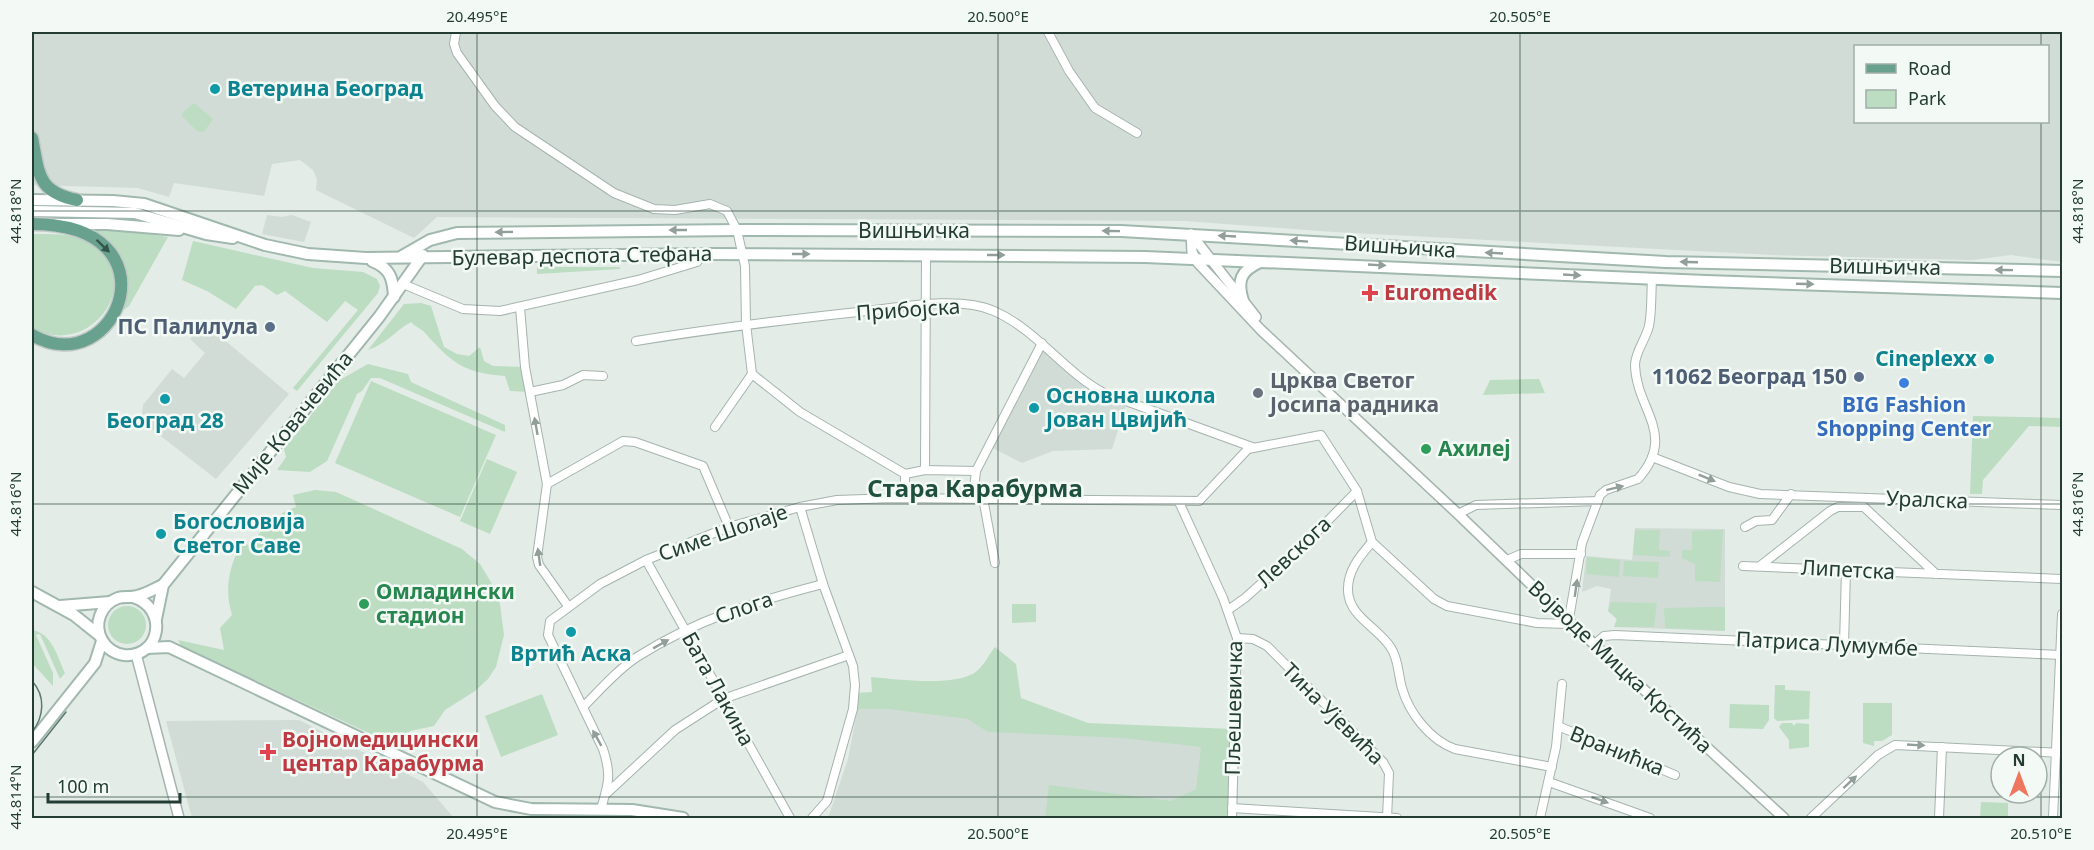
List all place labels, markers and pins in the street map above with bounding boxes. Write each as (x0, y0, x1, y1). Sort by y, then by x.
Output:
place label: Ветерина Београд (227, 74, 424, 102)
marker: Ветерина Београд (208, 82, 222, 96)
place label: Euromedik (1384, 278, 1498, 306)
marker: Euromedik (1361, 284, 1379, 302)
place label: ПС Палилула (118, 312, 258, 340)
marker: ПС Палилула (263, 320, 277, 334)
place label: Cineplexx (1875, 344, 1978, 372)
marker: Cineplexx (1982, 352, 1996, 366)
place label: 11062 Београд 150 (1652, 362, 1847, 390)
place label: Црква Светог Јосипа радника (1268, 366, 1439, 418)
marker: 11062 Београд 150 (1852, 370, 1866, 384)
marker: BIG Fashion Shopping Center (1897, 376, 1911, 390)
place label: Основна школа Јован Цвијић (1044, 381, 1216, 433)
marker: Црква Светог Јосипа радника (1251, 386, 1265, 400)
place label: BIG Fashion Shopping Center (1817, 390, 1992, 442)
marker: Београд 28 (158, 392, 172, 406)
marker: Основна школа Јован Цвијић (1027, 401, 1041, 415)
place label: Београд 28 (106, 406, 224, 434)
place label: Ахилеј (1438, 434, 1510, 462)
marker: Ахилеј (1419, 442, 1433, 456)
place label: Богословија Светог Саве (173, 507, 305, 559)
marker: Богословија Светог Саве (154, 527, 168, 541)
place label: Омладински стадион (376, 577, 515, 629)
marker: Омладински стадион (357, 597, 371, 611)
marker: Вртић Аска (564, 625, 578, 639)
place label: Вртић Аска (510, 639, 632, 667)
place label: Војномедицински центар Карабурма (282, 725, 484, 777)
marker: Војномедицински центар Карабурма (259, 743, 277, 761)

